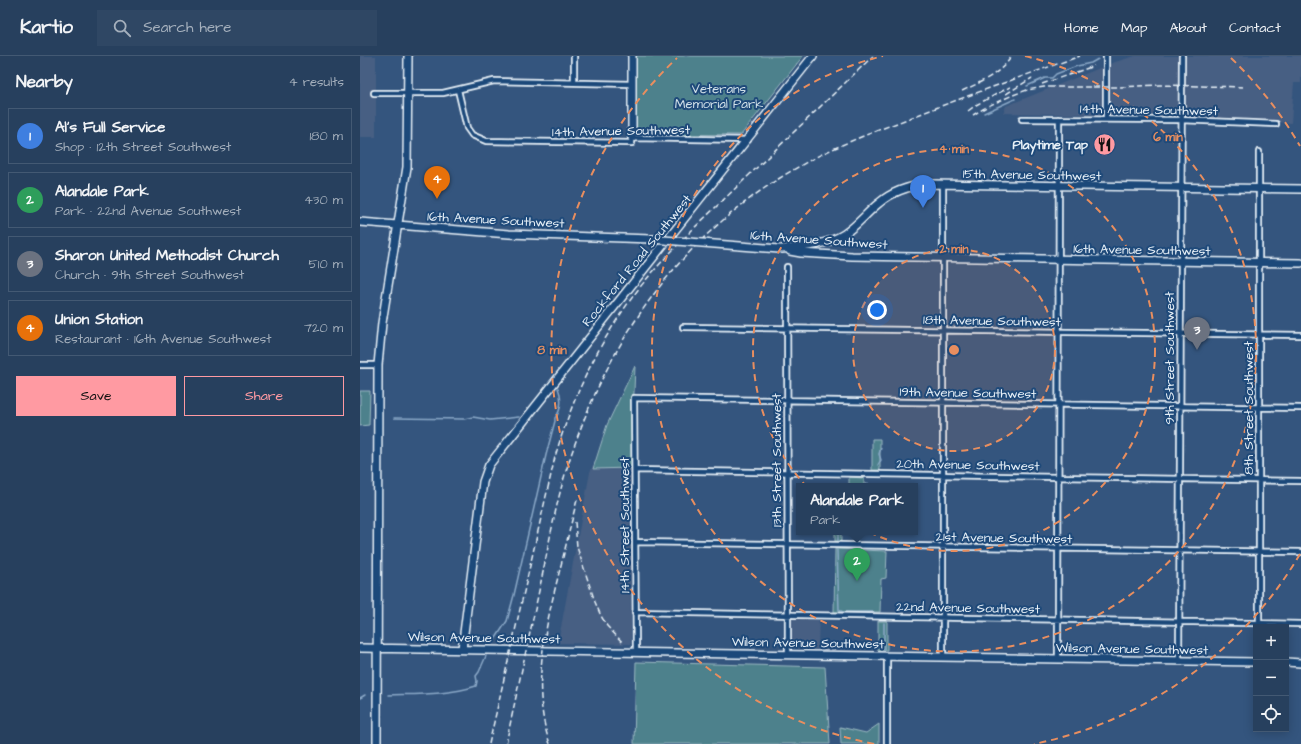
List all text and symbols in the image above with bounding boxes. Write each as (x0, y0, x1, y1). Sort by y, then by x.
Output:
search box (97, 10, 377, 46)
text: Kartio (20, 14, 73, 41)
icon: search (111, 17, 133, 39)
text: Search here (143, 17, 231, 38)
text: Home (1064, 18, 1099, 38)
text: Map (1121, 18, 1147, 38)
text: About (1169, 18, 1207, 38)
text: Contact (1229, 18, 1281, 38)
text: Nearby (16, 70, 73, 94)
text: 4 results (289, 73, 344, 91)
park label: Veterans Memorial Park (675, 80, 763, 113)
street label: 14th Avenue Southwest (1080, 100, 1219, 120)
text: Al's Full Service (55, 117, 165, 138)
street label: 14th Avenue Southwest (552, 121, 691, 141)
text: 1 (29, 127, 31, 145)
text: 180 m (309, 127, 343, 145)
text: 6 min (1153, 129, 1183, 146)
restaurant icon: Playtime Tap (1091, 131, 1117, 157)
place label: Playtime Tap (1012, 136, 1089, 155)
text: Shop · 12th Street Southwest (55, 138, 231, 156)
text: 4 min (939, 141, 969, 158)
street label: 15th Avenue Southwest (963, 165, 1102, 185)
pin: 4 (424, 166, 450, 199)
pin: 1 (910, 175, 936, 208)
text: Alandale Park (55, 181, 149, 202)
street label: Rockford Road Southwest (578, 190, 696, 330)
text: 2 (26, 191, 34, 209)
text: 430 m (304, 191, 343, 209)
text: Park · 22nd Avenue Southwest (55, 202, 241, 220)
street label: 16th Avenue Southwest (427, 207, 566, 233)
street label: 16th Avenue Southwest (750, 226, 889, 254)
street label: 16th Avenue Southwest (1073, 240, 1212, 260)
text: 2 min (939, 241, 968, 258)
text: Sharon United Methodist Church (55, 245, 279, 266)
text: 3 (27, 255, 33, 273)
text: 510 m (309, 255, 343, 273)
text: Church · 9th Street Southwest (55, 266, 244, 284)
street label: 9th Street Southwest (1161, 291, 1179, 424)
your location (867, 300, 887, 320)
text: Union Station (55, 309, 143, 330)
street label: 18th Avenue Southwest (923, 311, 1062, 331)
pin: 3 (1184, 317, 1210, 350)
text: 4 (26, 319, 34, 337)
text: 720 m (304, 319, 343, 337)
text: Restaurant · 16th Avenue Southwest (55, 330, 272, 348)
street label: 8th Street Southwest (1240, 340, 1258, 475)
text: 8 min (537, 342, 567, 359)
centre of rings (947, 343, 961, 357)
button: Save (16, 376, 176, 416)
button: Share (184, 376, 344, 416)
street label: 19th Avenue Southwest (899, 383, 1037, 403)
street label: 13th Street Southwest (768, 392, 786, 527)
street label: 20th Avenue Southwest (896, 455, 1040, 475)
street label: 14th Street Southwest (616, 456, 634, 593)
popup (796, 483, 918, 535)
text: Alandale Park (810, 490, 904, 511)
text: Park (810, 511, 840, 529)
street label: 21st Avenue Southwest (935, 528, 1073, 548)
pin: 2 (844, 548, 870, 581)
street label: 22nd Avenue Southwest (896, 598, 1041, 618)
map controls (1253, 624, 1289, 732)
button: + (1253, 624, 1289, 660)
street label: Wilson Avenue Southwest (408, 628, 561, 648)
street label: Wilson Avenue Southwest (732, 633, 885, 653)
street label: Wilson Avenue Southwest (1056, 639, 1209, 659)
button: − (1253, 660, 1289, 696)
button: locate (1253, 696, 1289, 732)

